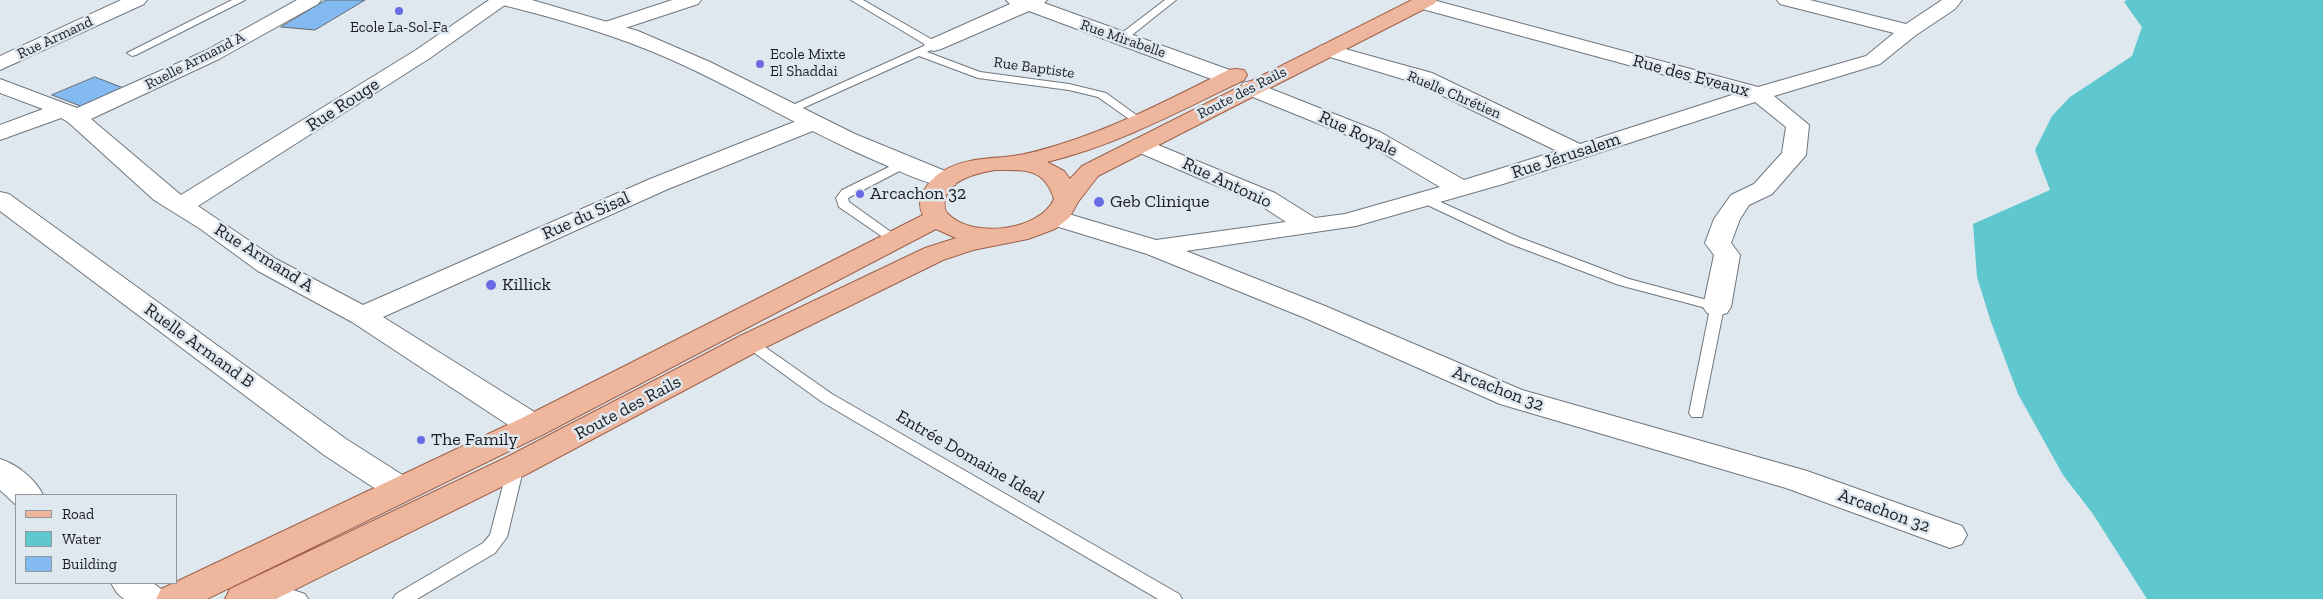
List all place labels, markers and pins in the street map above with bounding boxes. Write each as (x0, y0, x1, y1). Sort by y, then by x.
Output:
marker: Ecole La-Sol-Fa (393, 5, 405, 17)
place label: Ecole La-Sol-Fa (350, 19, 448, 37)
place label: Ecole Mixte El Shaddai (770, 46, 846, 81)
marker: Ecole Mixte El Shaddai (754, 58, 766, 70)
place label: Arcachon 32 (870, 183, 966, 205)
marker: Arcachon 32 (854, 188, 866, 200)
place label: Geb Clinique (1110, 191, 1210, 213)
marker: Geb Clinique (1092, 195, 1106, 209)
place label: Killick (502, 274, 551, 296)
marker: Killick (484, 278, 498, 292)
place label: The Family (431, 429, 518, 451)
marker: The Family (415, 434, 427, 446)

